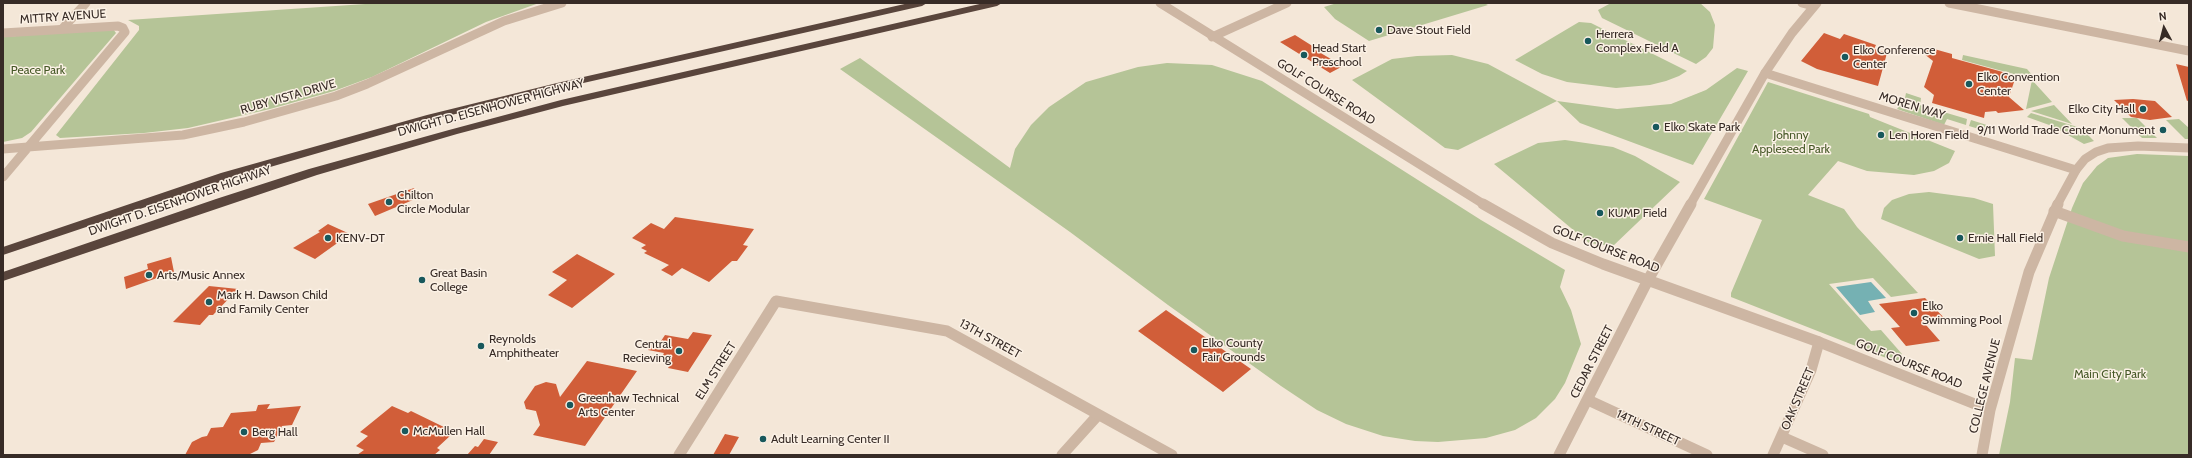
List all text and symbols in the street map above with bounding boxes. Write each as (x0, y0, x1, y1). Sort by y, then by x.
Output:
street label: MITTRY AVENUE (19, 7, 107, 27)
north arrow (2144, 8, 2184, 48)
text: N (2158, 9, 2167, 24)
place label: Dave Stout Field (1387, 23, 1471, 37)
marker: Dave Stout Field (1374, 25, 1384, 35)
place label: Herrera Complex Field A (1596, 27, 1679, 55)
marker: Herrera Complex Field A (1583, 36, 1593, 46)
place label: Head Start Preschool (1312, 41, 1366, 69)
place label: Elko Conference Center (1853, 43, 1935, 71)
marker: Head Start Preschool (1299, 50, 1309, 60)
marker: Elko Conference Center (1840, 52, 1850, 62)
street label: GOLF COURSE ROAD (1274, 56, 1378, 128)
park label: Peace Park (11, 63, 65, 77)
place label: Elko Convention Center (1977, 70, 2060, 98)
street label: DWIGHT D. EISENHOWER HIGHWAY (396, 76, 586, 140)
street label: RUBY VISTA DRIVE (239, 77, 337, 117)
marker: Elko Convention Center (1964, 79, 1974, 89)
street label: MOREN WAY (1877, 89, 1947, 123)
place label: Elko City Hall (2068, 102, 2135, 116)
marker: Elko City Hall (2138, 104, 2148, 114)
place label: Elko Skate Park (1664, 120, 1740, 134)
marker: Elko Skate Park (1651, 122, 1661, 132)
place label: 9/11 World Trade Center Monument (1977, 123, 2155, 137)
marker: 9/11 World Trade Center Monument (2158, 125, 2168, 135)
park label: Johnny Appleseed Park (1752, 128, 1830, 156)
place label: Len Horen Field (1889, 128, 1969, 142)
marker: Len Horen Field (1876, 130, 1886, 140)
street label: DWIGHT D. EISENHOWER HIGHWAY (87, 163, 273, 239)
place label: Chilton Circle Modular (397, 188, 470, 216)
marker: Chilton Circle Modular (384, 197, 394, 207)
place label: KUMP Field (1608, 206, 1667, 220)
marker: KUMP Field (1595, 208, 1605, 218)
street label: GOLF COURSE ROAD (1550, 222, 1662, 276)
place label: KENV-DT (336, 231, 385, 245)
place label: Ernie Hall Field (1968, 231, 2043, 245)
marker: KENV-DT (323, 233, 333, 243)
marker: Ernie Hall Field (1955, 233, 1965, 243)
place label: Great Basin College (430, 266, 487, 294)
place label: Arts/Music Annex (157, 268, 245, 282)
marker: Arts/Music Annex (144, 270, 154, 280)
marker: Great Basin College (417, 275, 427, 285)
place label: Mark H. Dawson Child and Family Center (217, 288, 328, 316)
marker: Mark H. Dawson Child and Family Center (204, 297, 214, 307)
place label: Elko Swimming Pool (1922, 299, 2002, 327)
marker: Elko Swimming Pool (1909, 308, 1919, 318)
street label: 13TH STREET (957, 316, 1023, 362)
street label: CEDAR STREET (1567, 323, 1617, 401)
place label: Reynolds Amphitheater (489, 332, 559, 360)
place label: Elko County Fair Grounds (1202, 336, 1265, 364)
street label: GOLF COURSE ROAD (1854, 336, 1964, 392)
place label: Central Recieving (623, 337, 671, 365)
street label: COLLEGE AVENUE (1966, 337, 2004, 435)
street label: ELM STREET (693, 339, 739, 403)
marker: Reynolds Amphitheater (476, 341, 486, 351)
marker: Elko County Fair Grounds (1189, 345, 1199, 355)
marker: Central Recieving (674, 346, 684, 356)
street label: OAK STREET (1778, 366, 1818, 432)
park label: Main City Park (2074, 367, 2146, 381)
place label: Greenhaw Technical Arts Center (578, 391, 679, 419)
marker: Greenhaw Technical Arts Center (565, 400, 575, 410)
street label: 14TH STREET (1614, 407, 1682, 449)
place label: McMullen Hall (413, 424, 485, 438)
place label: Berg Hall (252, 425, 297, 439)
marker: McMullen Hall (400, 426, 410, 436)
marker: Berg Hall (239, 427, 249, 437)
place label: Adult Learning Center II (771, 432, 890, 446)
marker: Adult Learning Center II (758, 434, 768, 444)

